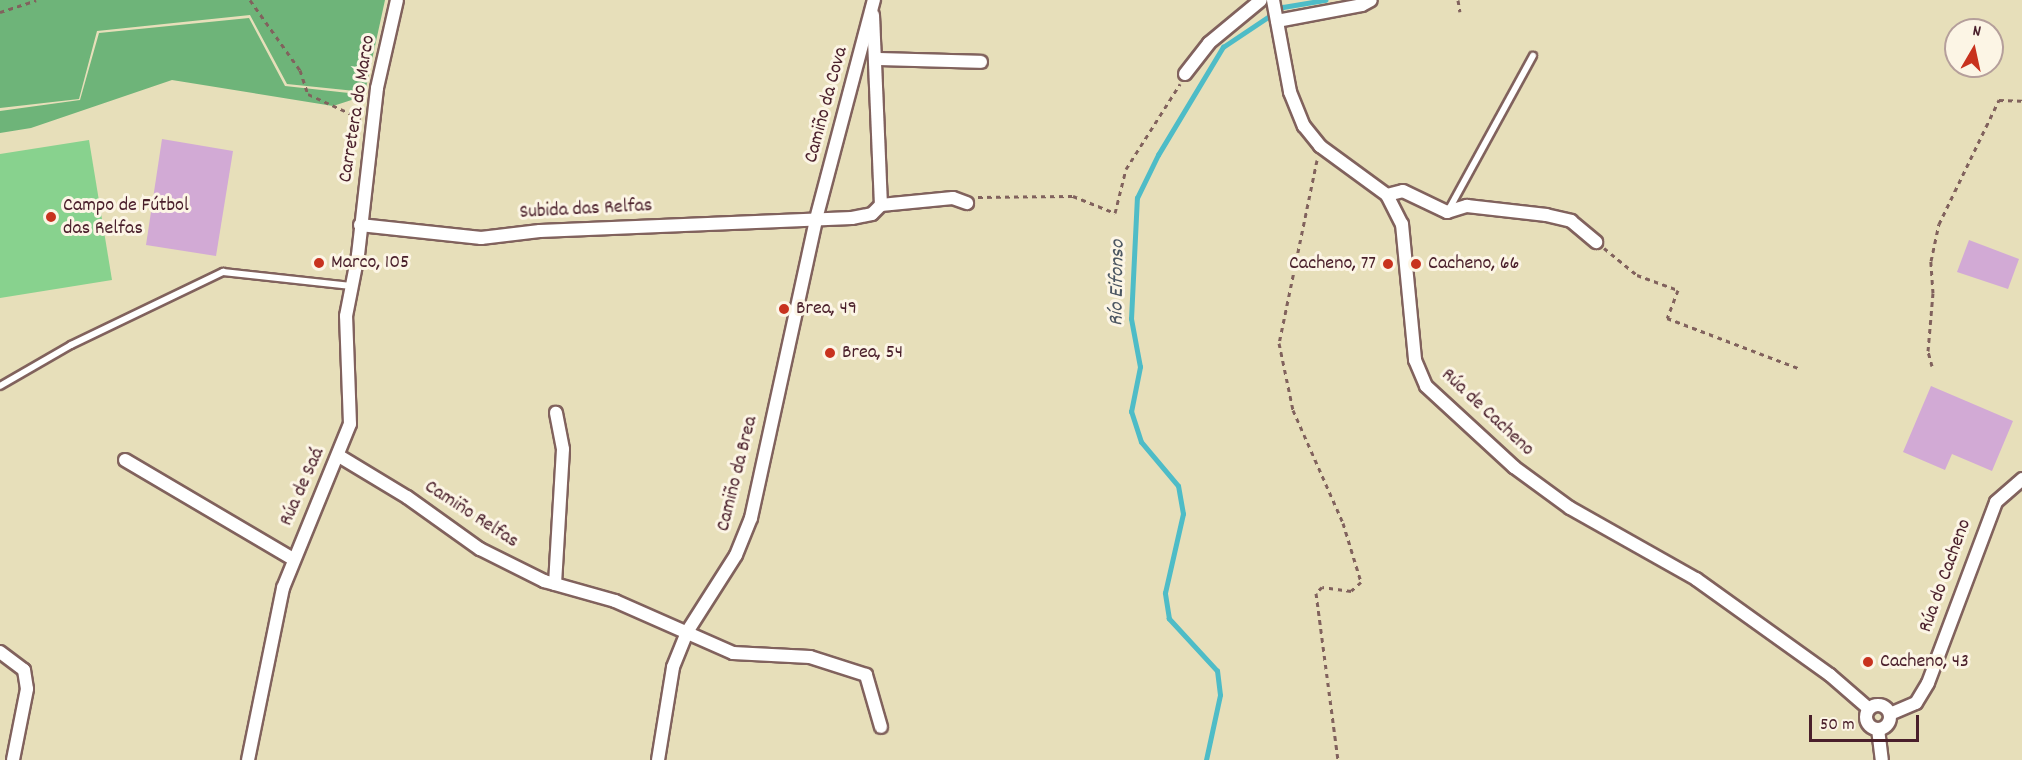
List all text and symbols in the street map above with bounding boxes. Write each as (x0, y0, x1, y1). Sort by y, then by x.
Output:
north arrow (1944, 18, 2004, 78)
text: N (1971, 20, 1982, 44)
street label: Carretera do Marco (335, 34, 381, 184)
street label: Camiño da Cova (800, 44, 854, 166)
place label: Campo de Fútbol das Relfas (63, 194, 189, 241)
street label: Subida das Relfas (519, 195, 653, 225)
marker: Campo de Fútbol das Relfas (44, 210, 58, 224)
water label: Río Eifonso (1105, 240, 1131, 326)
place label: Marco, 105 (331, 251, 409, 275)
place label: Cacheno, 77 (1289, 252, 1376, 276)
place label: Cacheno, 66 (1428, 252, 1519, 276)
marker: Marco, 105 (312, 256, 326, 270)
marker: Cacheno, 77 (1381, 257, 1395, 271)
marker: Cacheno, 66 (1409, 257, 1423, 271)
place label: Brea, 49 (796, 297, 857, 321)
marker: Brea, 49 (777, 302, 791, 316)
place label: Brea, 54 (842, 341, 903, 365)
marker: Brea, 54 (823, 346, 837, 360)
street label: Rúa de Cacheno (1435, 364, 1539, 462)
street label: Camiño da Brea (712, 414, 764, 534)
street label: Rúa de Saá (275, 444, 331, 530)
street label: Camiño Relfas (419, 476, 523, 554)
street label: Rúa do Cacheno (1914, 516, 1978, 636)
place label: Cacheno, 43 (1880, 650, 1969, 674)
marker: Cacheno, 43 (1861, 655, 1875, 669)
scale bar (1812, 703, 1922, 741)
text: 50 m (1820, 713, 1855, 738)

